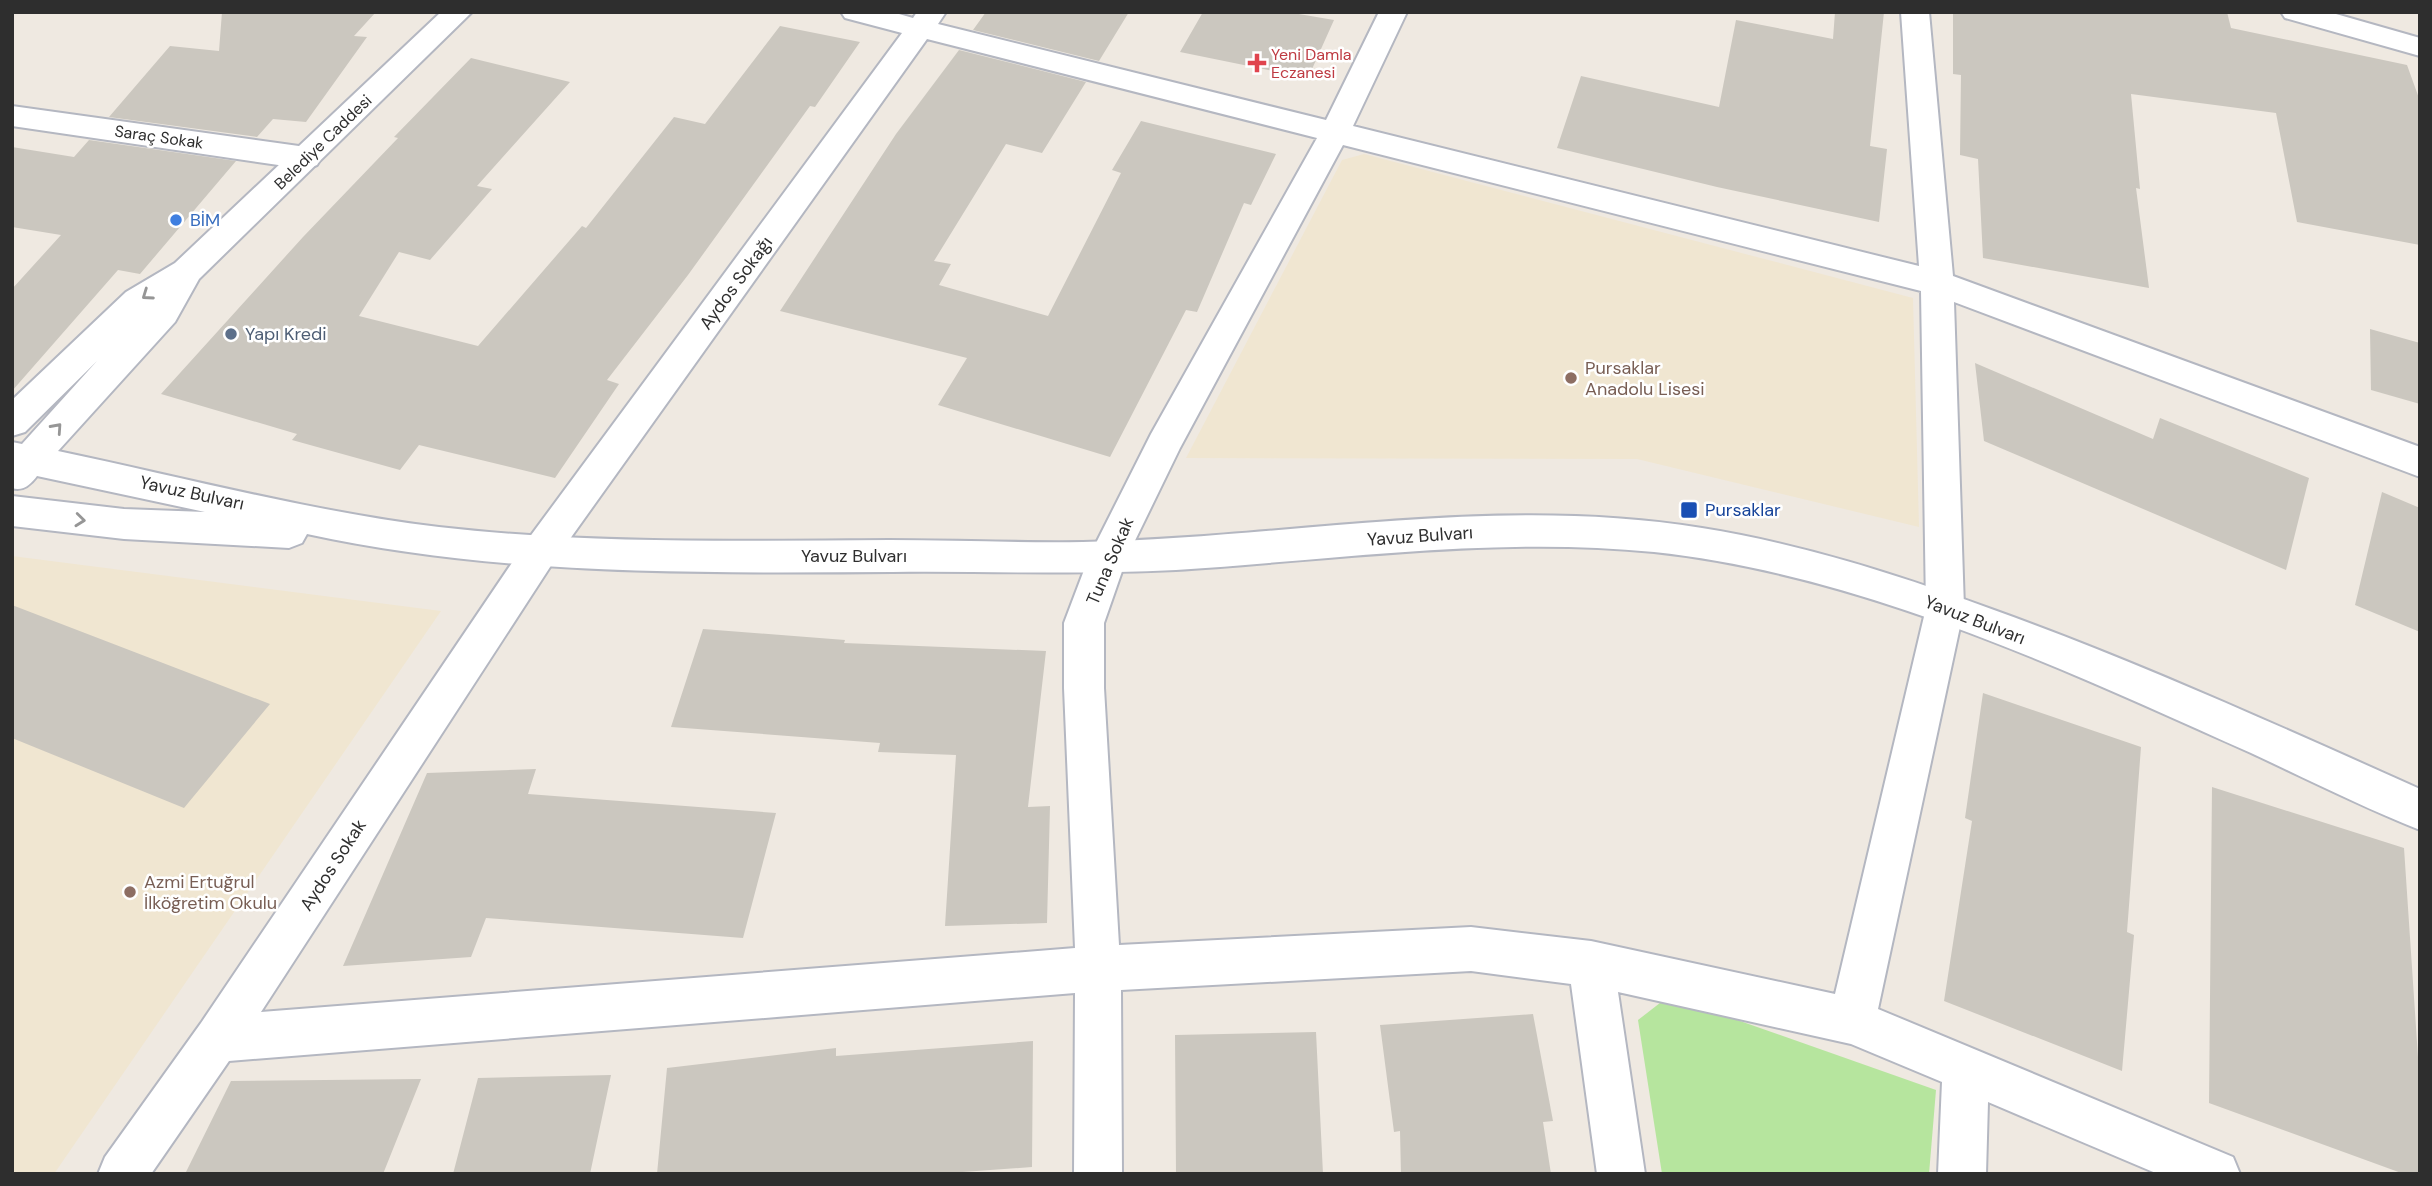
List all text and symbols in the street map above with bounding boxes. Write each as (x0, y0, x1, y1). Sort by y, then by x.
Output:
place label: Yeni Damla Eczanesi (1271, 44, 1352, 83)
marker: Yeni Damla Eczanesi (1249, 55, 1265, 71)
street label: Belediye Caddesi (270, 90, 376, 194)
street label: Saraç Sokak (113, 120, 205, 154)
place label: BİM (190, 208, 220, 232)
marker: BİM (168, 212, 184, 228)
street label: Aydos Sokağı (694, 232, 778, 334)
one-way arrow (142, 287, 155, 299)
place label: Yapı Kredi (245, 322, 327, 346)
marker: Yapı Kredi (223, 326, 239, 342)
place label: Pursaklar Anadolu Lisesi (1585, 356, 1705, 401)
marker: Pursaklar Anadolu Lisesi (1563, 370, 1579, 386)
one-way arrow (49, 423, 61, 436)
street label: Yavuz Bulvarı (138, 470, 246, 516)
place label: Pursaklar (1705, 498, 1781, 522)
marker: Pursaklar (1679, 500, 1699, 520)
one-way arrow (75, 512, 86, 527)
street label: Tuna Sokak (1081, 513, 1139, 609)
street label: Yavuz Bulvarı (1366, 520, 1474, 552)
street label: Yavuz Bulvarı (801, 544, 907, 568)
street label: Yavuz Bulvarı (1921, 590, 2029, 650)
street label: Aydos Sokak (294, 815, 372, 915)
place label: Azmi Ertuğrul İlköğretim Okulu (144, 870, 277, 915)
marker: Azmi Ertuğrul İlköğretim Okulu (122, 884, 138, 900)

